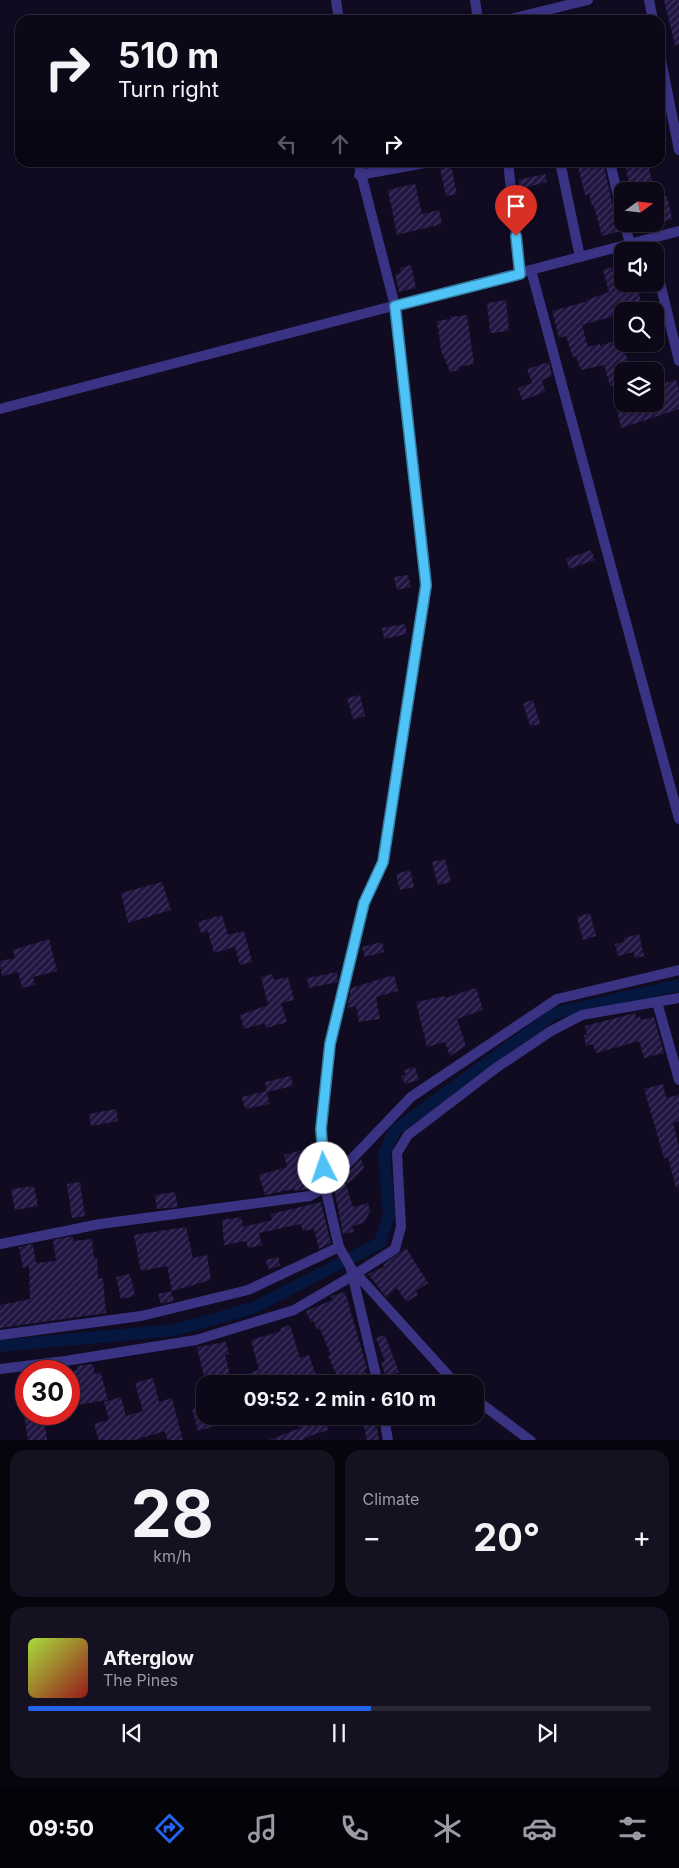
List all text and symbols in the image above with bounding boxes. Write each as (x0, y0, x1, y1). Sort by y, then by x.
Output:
text: 510 m (118, 34, 219, 76)
icon: right (35, 35, 100, 100)
text: Turn right (118, 76, 219, 102)
icon: left (273, 130, 301, 158)
icon: ahead (326, 130, 354, 158)
icon: right (379, 130, 407, 158)
north arrow (614, 182, 664, 232)
map controls (614, 182, 664, 412)
pin (495, 185, 537, 236)
icon: arrive (502, 192, 530, 220)
button: sound (614, 242, 664, 292)
button: search (614, 302, 664, 352)
button: layers (614, 362, 664, 412)
position arrow (297, 1141, 349, 1193)
speed limit sign: 30 (15, 1360, 80, 1425)
text: 09:52 · 2 min · 610 m (244, 1388, 436, 1411)
text: 28 (131, 1474, 214, 1553)
text: Climate (363, 1489, 419, 1509)
text: 20° (473, 1514, 540, 1560)
text: − (363, 1520, 381, 1554)
text: + (632, 1520, 651, 1554)
text: km/h (153, 1546, 191, 1566)
text: Afterglow (103, 1647, 194, 1670)
text: The Pines (103, 1670, 178, 1690)
icon: previous (118, 1719, 146, 1747)
icon: pause (325, 1719, 353, 1747)
icon: next (533, 1719, 561, 1747)
icon: directions (152, 1811, 187, 1846)
icon: music (245, 1811, 280, 1846)
icon: phone (337, 1811, 372, 1846)
icon: climate (430, 1811, 465, 1846)
icon: car (522, 1811, 557, 1846)
icon: filters (615, 1811, 650, 1846)
text: 09:50 (29, 1815, 94, 1841)

